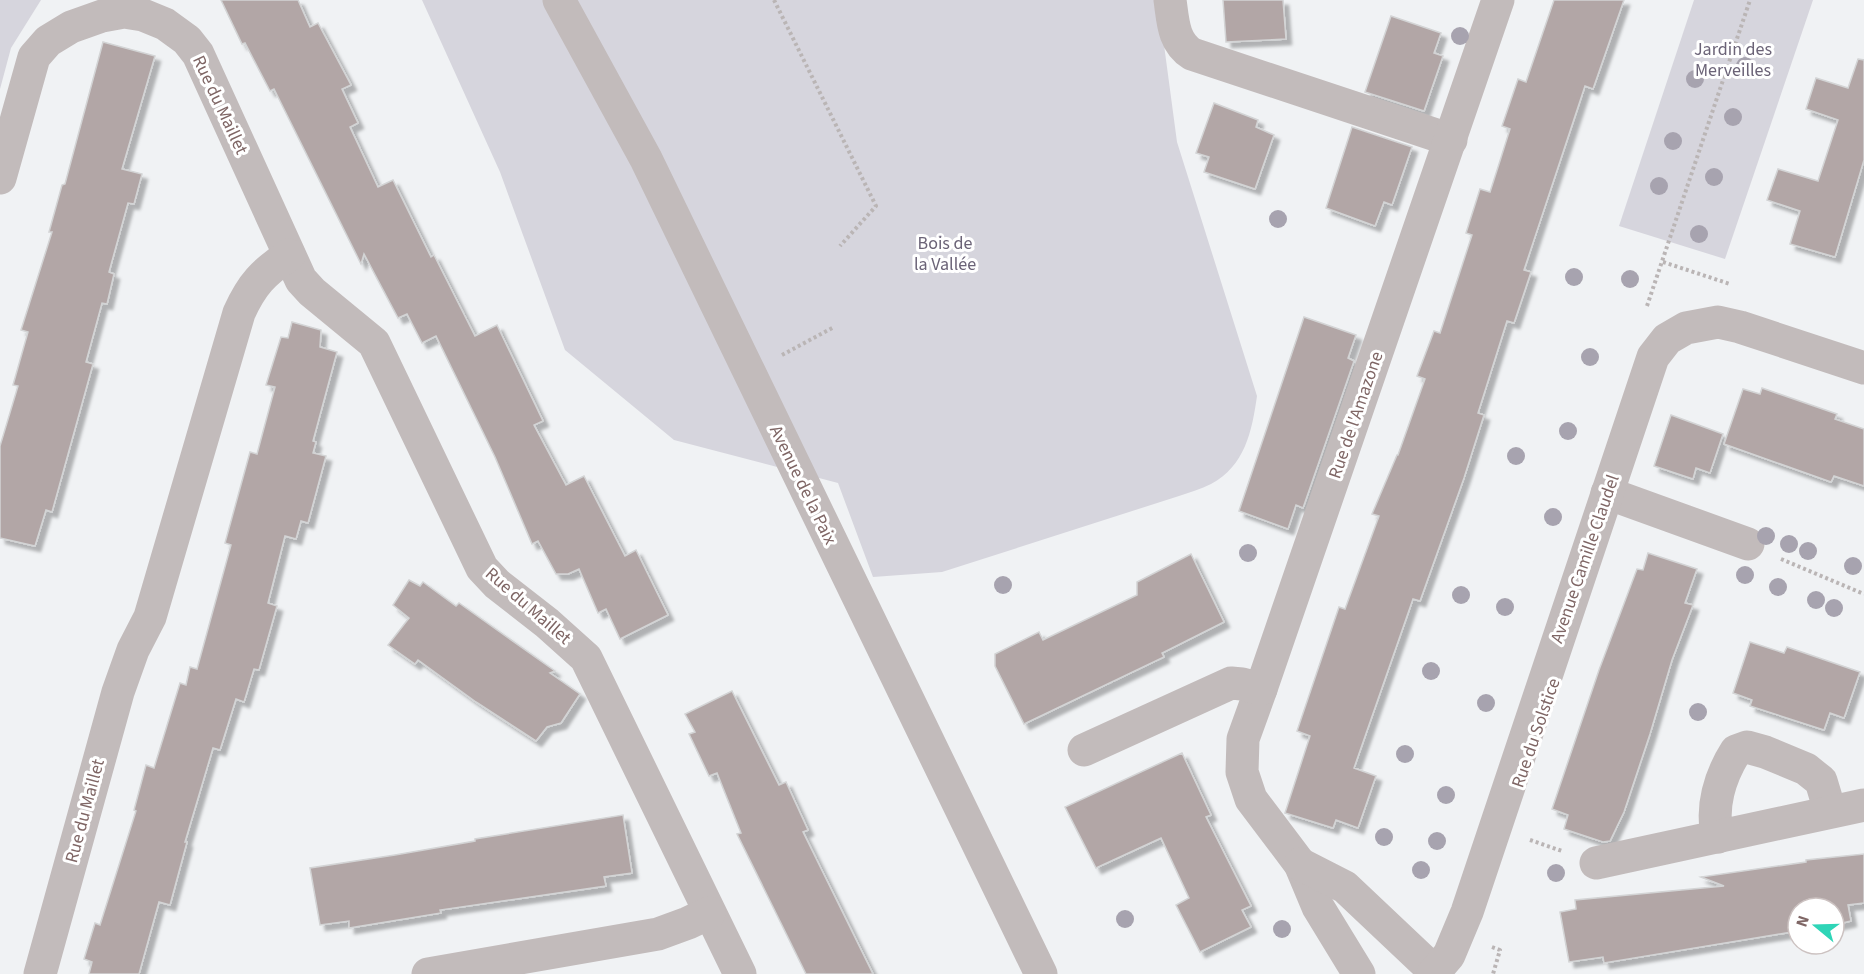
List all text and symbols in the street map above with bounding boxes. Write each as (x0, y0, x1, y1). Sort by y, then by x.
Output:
park label: Jardin des Merveilles (1694, 37, 1772, 83)
street label: Rue du Maillet (186, 51, 254, 159)
park label: Bois de la Vallée (914, 231, 976, 277)
street label: Rue de l'Amazone (1323, 348, 1389, 482)
street label: Avenue de la Paix (763, 421, 843, 549)
street label: Avenue Camille Claudel (1544, 471, 1626, 647)
street label: Rue du Maillet (480, 562, 576, 650)
street label: Rue du Solstice (1506, 675, 1566, 791)
street label: Rue du Maillet (59, 756, 111, 866)
north arrow (1786, 896, 1846, 956)
text: N (1791, 913, 1815, 930)

